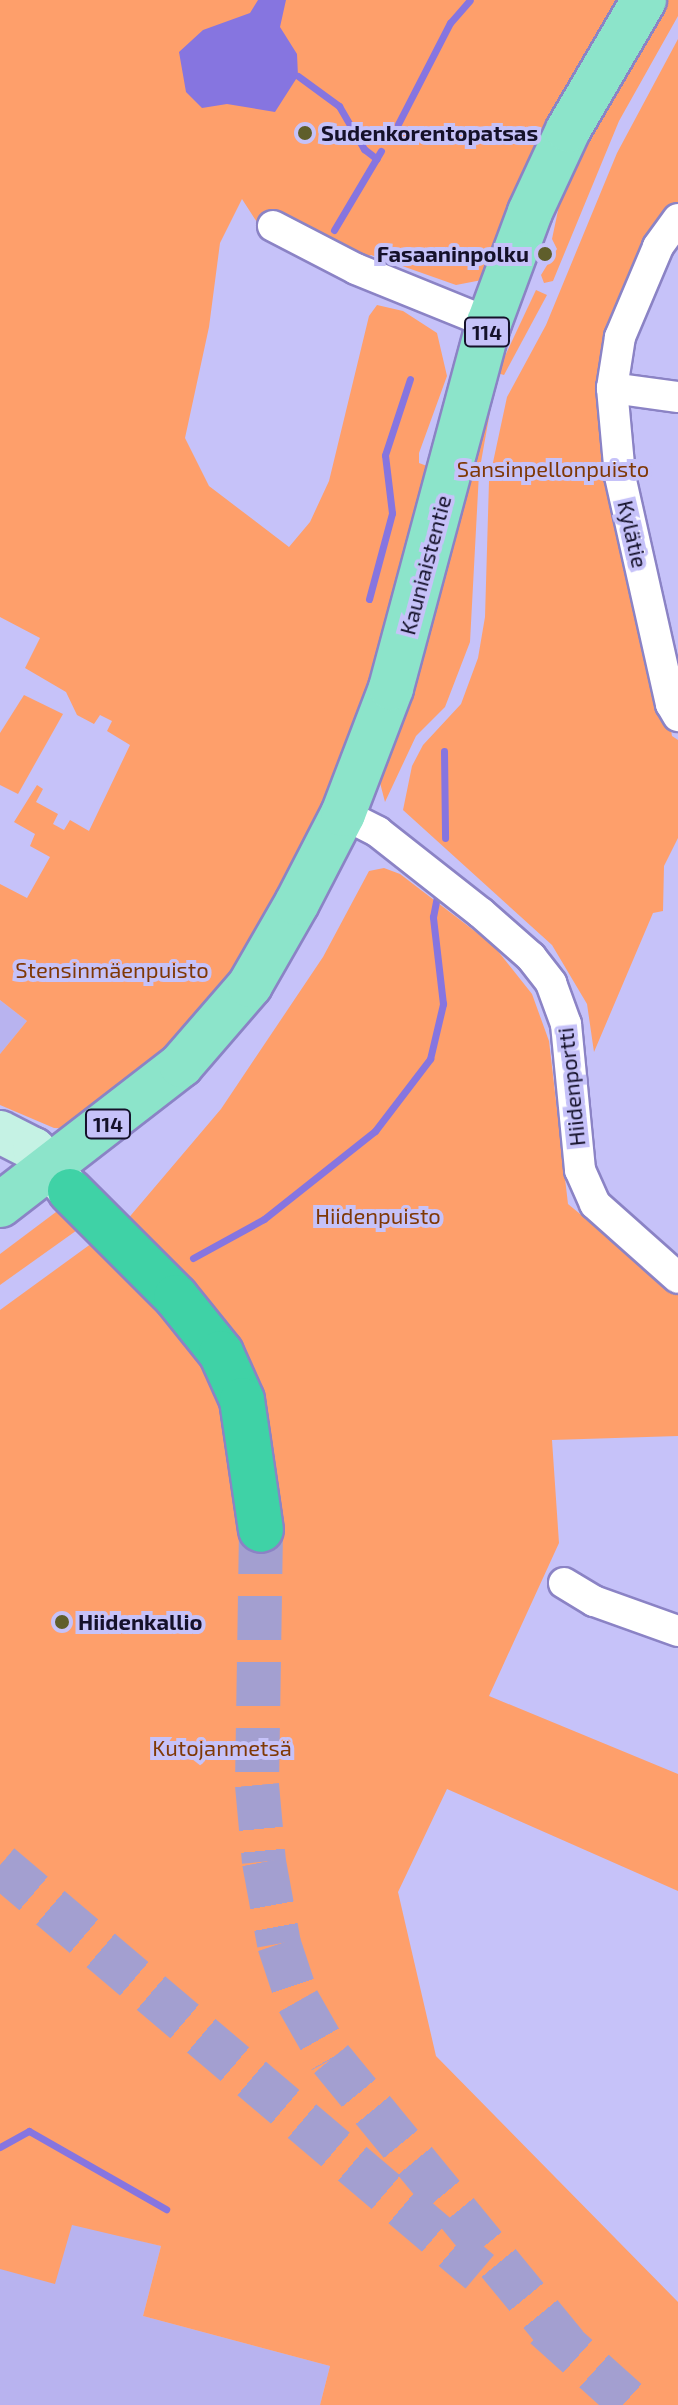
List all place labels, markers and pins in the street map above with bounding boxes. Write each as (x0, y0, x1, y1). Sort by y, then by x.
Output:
place label: Sudenkorentopatsas (321, 120, 538, 146)
marker: Sudenkorentopatsas (296, 124, 314, 142)
place label: Fasaaninpolku (377, 241, 529, 267)
marker: Fasaaninpolku (536, 245, 554, 263)
place label: Hiidenkallio (78, 1609, 202, 1635)
marker: Hiidenkallio (53, 1613, 71, 1631)

